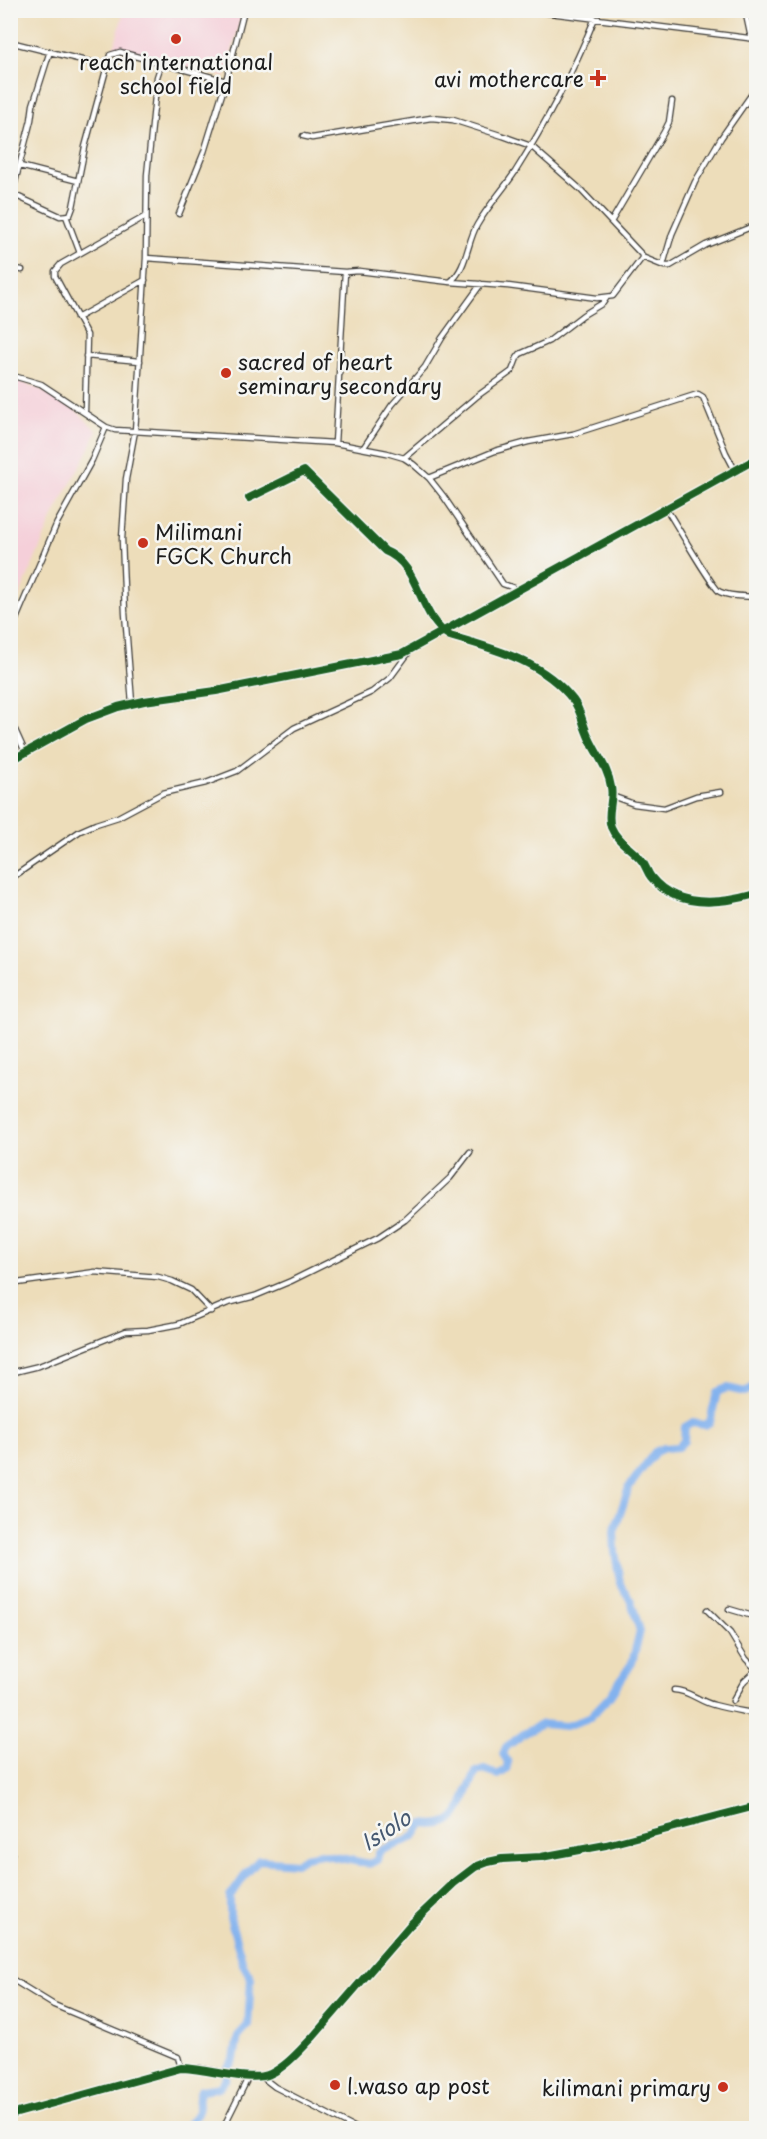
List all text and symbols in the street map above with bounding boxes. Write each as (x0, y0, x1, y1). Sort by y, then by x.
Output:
marker: reach international school field (169, 32, 183, 46)
place label: reach international school field (79, 45, 273, 101)
place label: avi mothercare (434, 62, 584, 94)
marker: avi mothercare (589, 69, 607, 87)
place label: sacred of heart seminary secondary (238, 345, 442, 401)
marker: sacred of heart seminary secondary (219, 366, 233, 380)
place label: Milimani FGCK Church (155, 515, 292, 571)
marker: Milimani FGCK Church (136, 536, 150, 550)
water label: Isiolo (353, 1800, 418, 1858)
place label: l.waso ap post (347, 2069, 490, 2101)
place label: kilimani primary (542, 2071, 711, 2103)
marker: l.waso ap post (328, 2078, 342, 2092)
marker: kilimani primary (716, 2080, 730, 2094)

